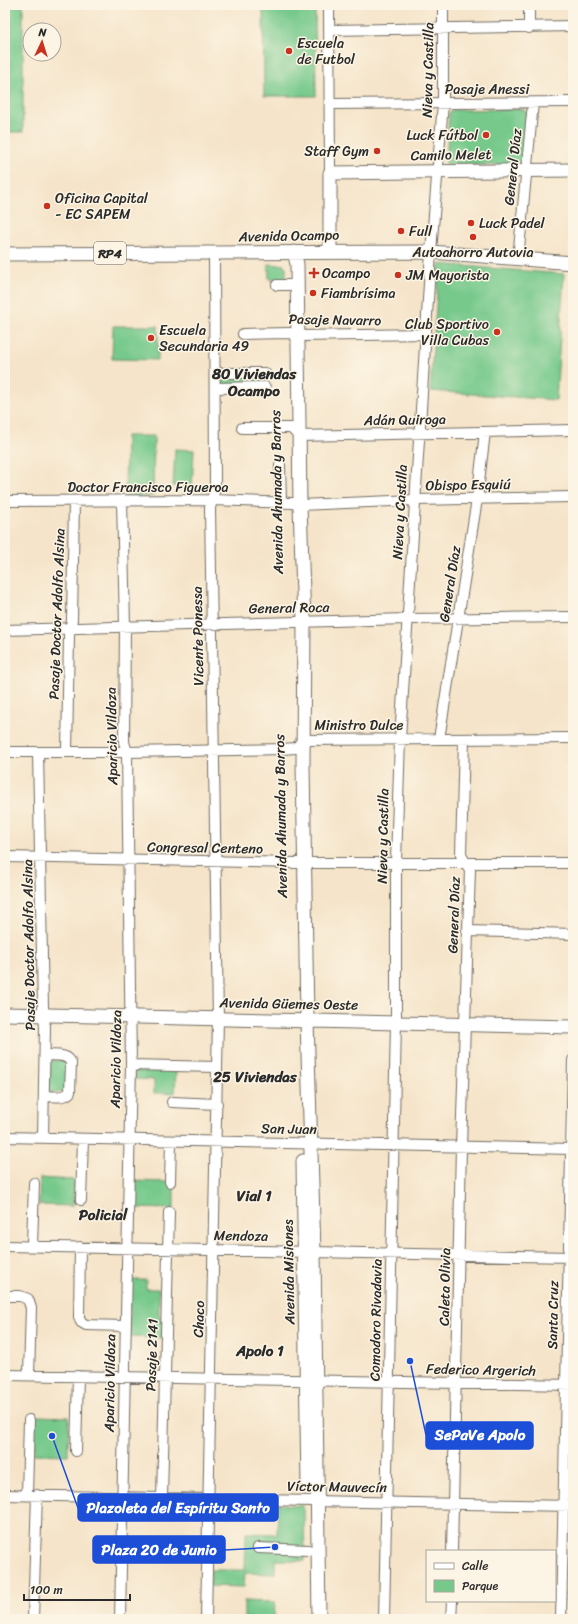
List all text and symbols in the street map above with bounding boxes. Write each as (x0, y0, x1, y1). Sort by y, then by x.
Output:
north arrow (22, 22, 62, 62)
street label: Nieva y Castilla (415, 22, 441, 118)
text: N (37, 23, 48, 42)
place label: Escuela de Futbol (297, 31, 356, 72)
marker: Escuela de Futbol (284, 46, 294, 56)
street label: Pasaje Anessi (445, 77, 530, 102)
place label: Luck Fútbol (406, 123, 479, 148)
street label: General Díaz (497, 127, 529, 207)
marker: Luck Fútbol (481, 130, 491, 140)
place label: Staff Gym (304, 139, 369, 164)
street label: Camilo Melet (410, 142, 492, 168)
marker: Staff Gym (372, 146, 382, 156)
place label: Oficina Capital - EC SAPEM (55, 186, 149, 227)
marker: Oficina Capital - EC SAPEM (42, 201, 52, 211)
place label: Luck Padel (479, 211, 545, 236)
marker: Luck Padel (466, 218, 476, 228)
place label: Full (409, 219, 433, 244)
street label: Avenida Ocampo (237, 223, 340, 249)
marker: Full (396, 226, 406, 236)
marker: Autoahorro Autovia (468, 232, 478, 242)
place label: Autoahorro Autovia (412, 240, 533, 265)
road number: RP4 (94, 242, 126, 264)
place label: Ocampo (322, 261, 370, 286)
place label: JM Mayorista (405, 263, 489, 288)
marker: Ocampo (309, 268, 319, 278)
marker: JM Mayorista (393, 270, 403, 280)
place label: Fiambrísima (321, 281, 395, 306)
marker: Fiambrísima (308, 288, 318, 298)
street label: Pasaje Navarro (288, 307, 382, 333)
place label: Club Sportivo Villa Cubas (405, 312, 490, 353)
place label: Escuela Secundaria 49 (159, 318, 249, 359)
marker: Club Sportivo Villa Cubas (492, 327, 502, 337)
marker: Escuela Secundaria 49 (146, 333, 156, 343)
district label: 80 Viviendas Ocampo (211, 361, 297, 404)
street label: Adán Quiroga (363, 407, 446, 433)
street label: Avenida Ahumada y Barros (263, 409, 291, 575)
street label: Nieva y Castilla (385, 464, 415, 560)
street label: Obispo Esquiú (425, 472, 511, 498)
street label: Doctor Francisco Figueroa (67, 475, 229, 500)
street label: Pasaje Doctor Adolfo Alsina (42, 528, 72, 700)
street label: General Díaz (432, 544, 468, 624)
street label: Vicente Ponessa (185, 586, 211, 686)
street label: General Roca (248, 595, 331, 621)
street label: Aparicio Vildoza (99, 687, 125, 786)
street label: Ministro Dulce (314, 713, 404, 738)
street label: Avenida Ahumada y Barros (267, 733, 295, 899)
street label: Nieva y Castilla (370, 788, 396, 884)
street label: Congresal Centeno (147, 834, 263, 862)
street label: Pasaje Doctor Adolfo Alsina (15, 859, 43, 1031)
street label: General Díaz (440, 876, 468, 954)
street label: Avenida Güemes Oeste (218, 990, 359, 1018)
street label: Aparicio Vildoza (103, 1010, 129, 1109)
district label: 25 Viviendas (212, 1064, 298, 1090)
street label: San Juan (261, 1116, 317, 1142)
district label: Vial 1 (236, 1183, 272, 1209)
district label: Policial (79, 1202, 128, 1228)
street label: Avenida Misiones (276, 1219, 302, 1326)
street label: Mendoza (214, 1223, 268, 1249)
street label: Caleta Olivia (432, 1248, 458, 1326)
street label: Comodoro Rivadavia (362, 1259, 390, 1381)
street label: Santa Cruz (540, 1280, 566, 1350)
street label: Chaco (186, 1300, 212, 1338)
street label: Pasaje 2141 (138, 1318, 166, 1392)
street label: Aparicio Vildoza (97, 1334, 123, 1433)
district label: Apolo 1 (235, 1338, 284, 1364)
street label: Federico Argerich (426, 1357, 536, 1383)
callout: SePaVe Apolo (426, 1422, 533, 1449)
text: SePaVe Apolo (434, 1422, 526, 1448)
street label: Víctor Mauvecín (287, 1474, 388, 1500)
callout: Plazoleta del Espíritu Santo (78, 1494, 278, 1521)
text: Plazoleta del Espíritu Santo (86, 1495, 270, 1521)
callout: Plaza 20 de Junio (93, 1536, 225, 1563)
text: Plaza 20 de Junio (101, 1537, 217, 1563)
legend (426, 1550, 556, 1602)
text: Calle (462, 1555, 489, 1577)
text: Parque (462, 1575, 499, 1597)
scale bar (24, 1576, 130, 1602)
text: 100 m (30, 1579, 63, 1601)

